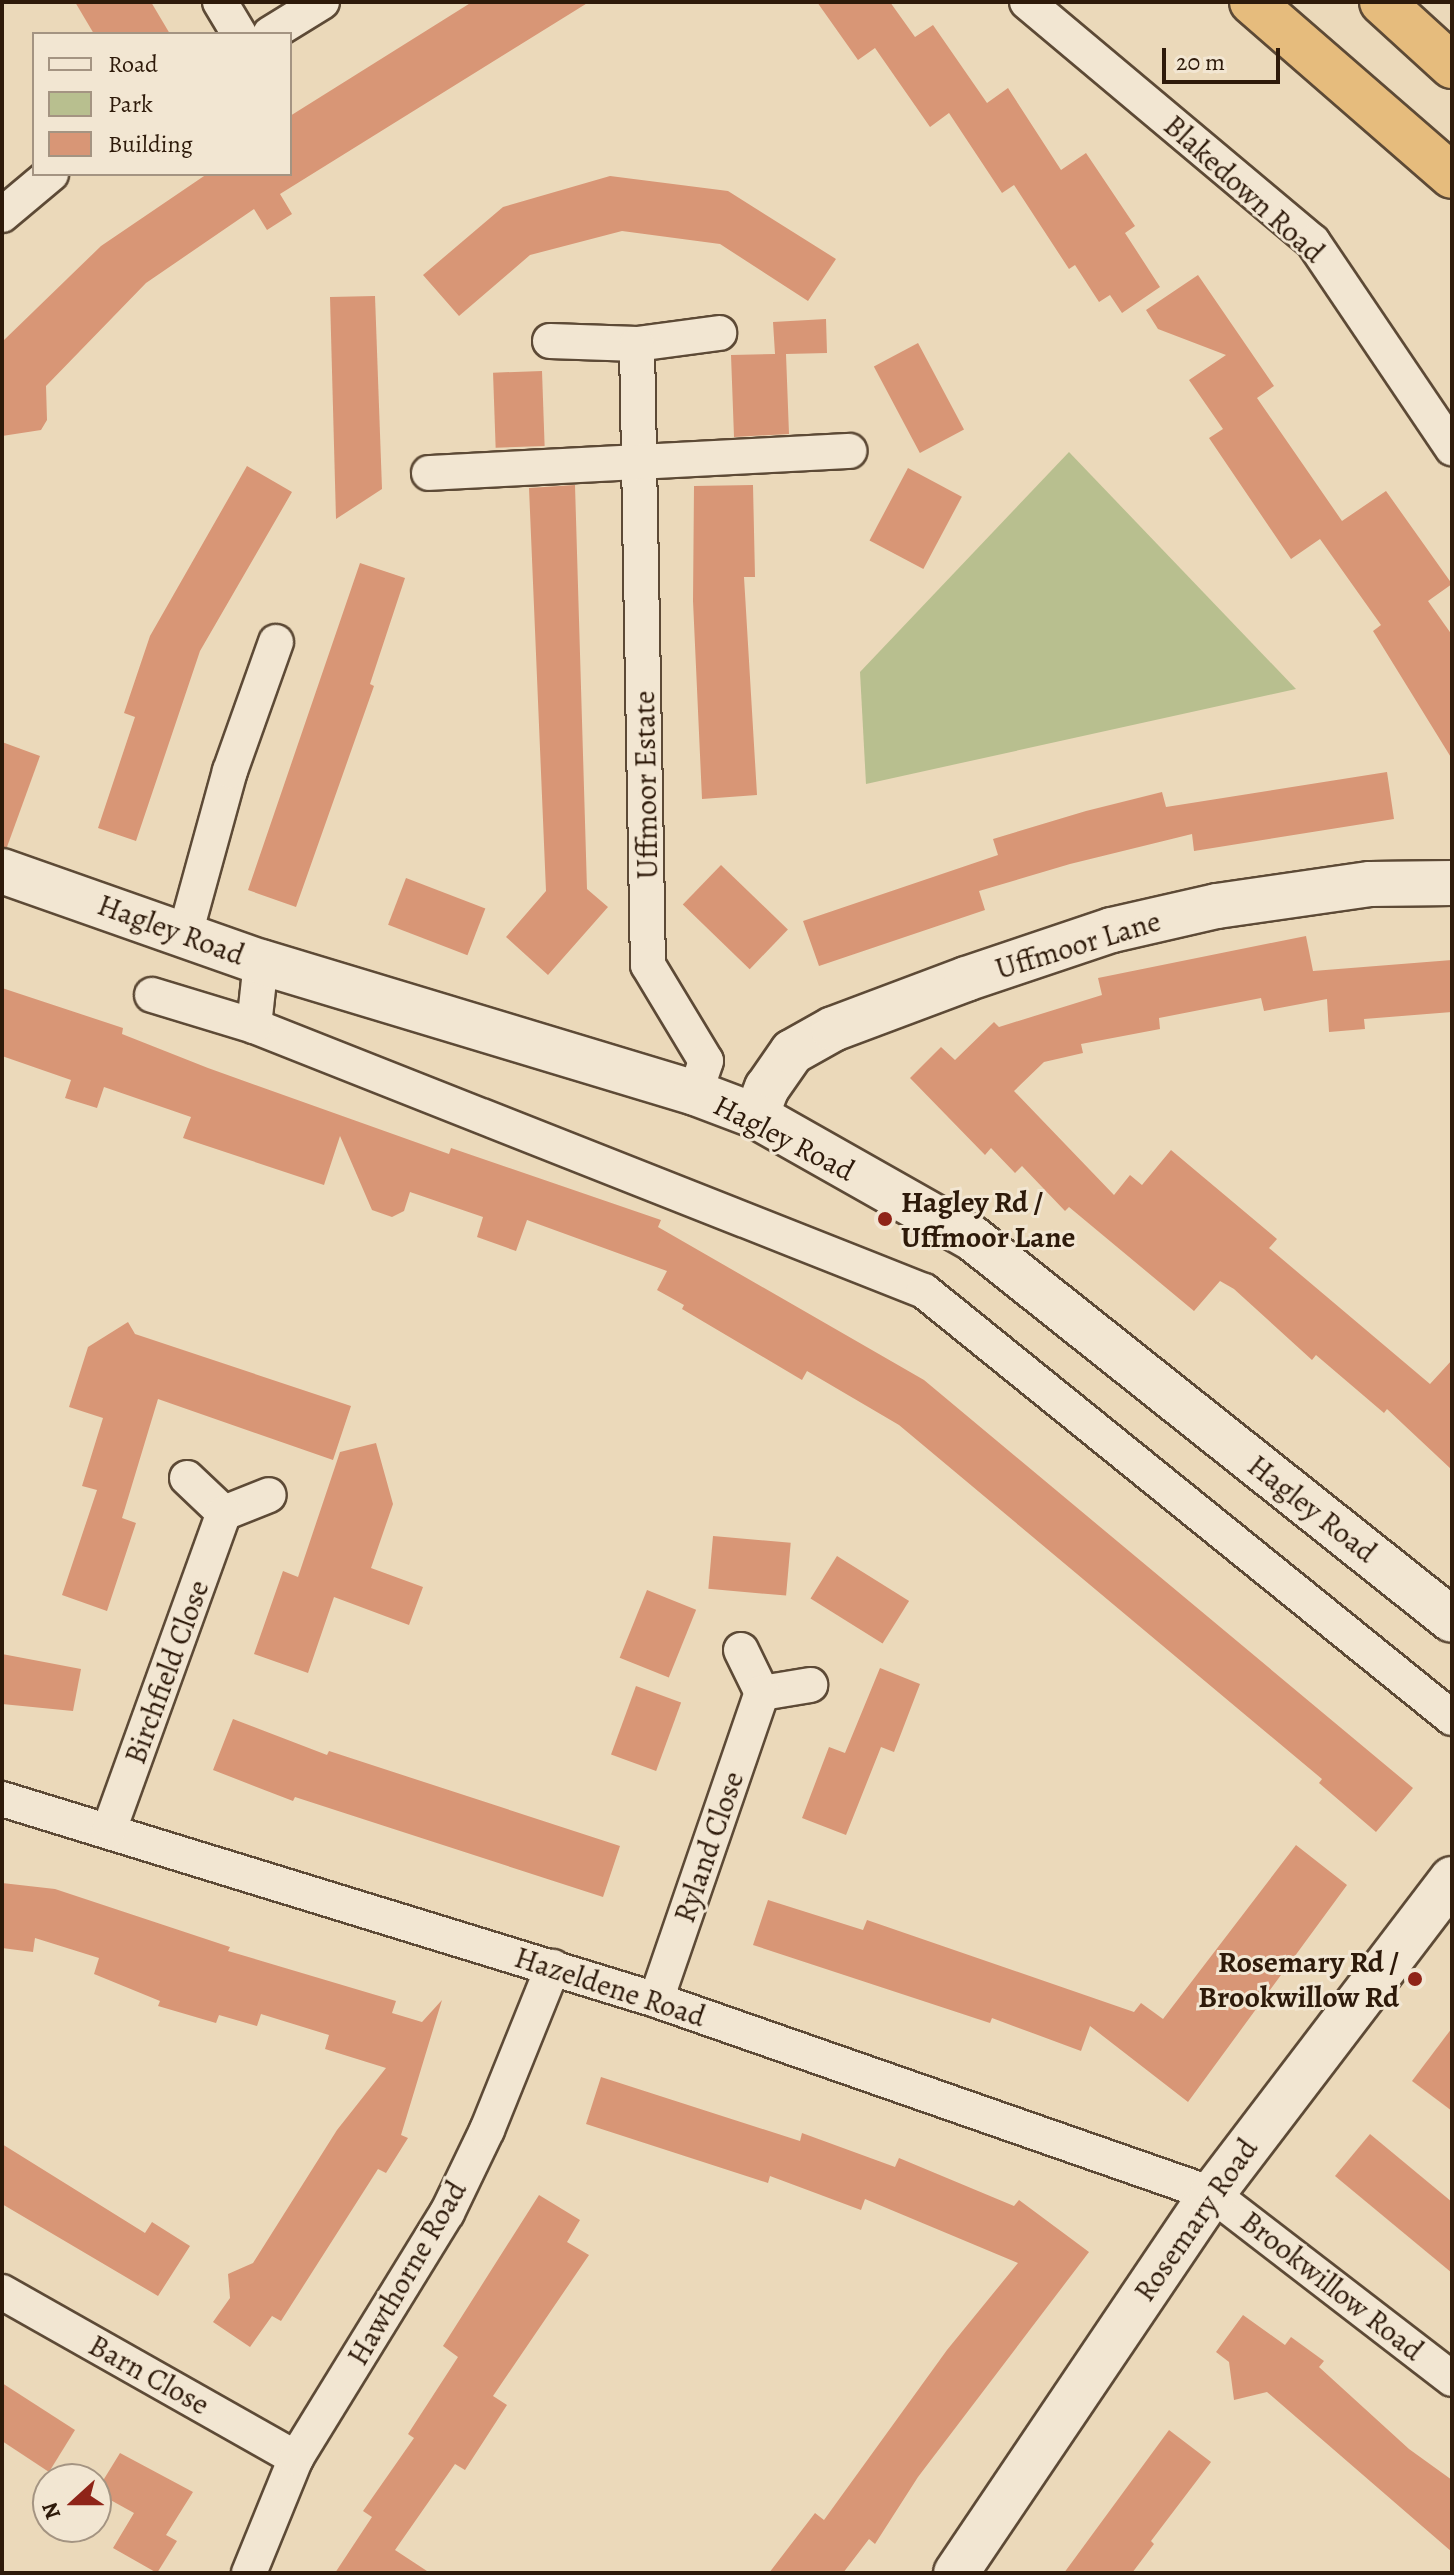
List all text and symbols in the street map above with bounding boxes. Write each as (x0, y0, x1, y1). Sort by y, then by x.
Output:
legend (32, 32, 292, 176)
scale bar (1166, 32, 1284, 82)
text: 20 m (1176, 46, 1225, 78)
text: Road (108, 48, 158, 80)
text: Park (108, 88, 153, 120)
street label: Blakedown Road (1156, 108, 1332, 270)
text: Building (108, 128, 193, 160)
street label: Uffmoor Estate (626, 690, 666, 880)
street label: Hagley Road (93, 887, 249, 973)
street label: Uffmoor Lane (991, 903, 1165, 987)
street label: Hagley Road (707, 1087, 861, 1189)
place label: Hagley Rd / Uffmoor Lane (901, 1184, 1075, 1254)
marker: Hagley Rd / Uffmoor Lane (876, 1210, 894, 1228)
street label: Hagley Road (1240, 1448, 1384, 1570)
street label: Birchfield Close (117, 1575, 217, 1769)
street label: Ryland Close (666, 1767, 752, 1927)
street label: Hazeldene Road (510, 1939, 710, 2035)
place label: Rosemary Rd / Brookwillow Rd (1198, 1944, 1399, 2014)
marker: Rosemary Rd / Brookwillow Rd (1406, 1970, 1424, 1988)
street label: Rosemary Road (1127, 2132, 1265, 2308)
street label: Hawthorne Road (340, 2174, 474, 2372)
street label: Brookwillow Road (1234, 2204, 1430, 2368)
street label: Barn Close (82, 2327, 216, 2423)
north arrow (32, 2463, 112, 2543)
text: N (35, 2498, 68, 2524)

